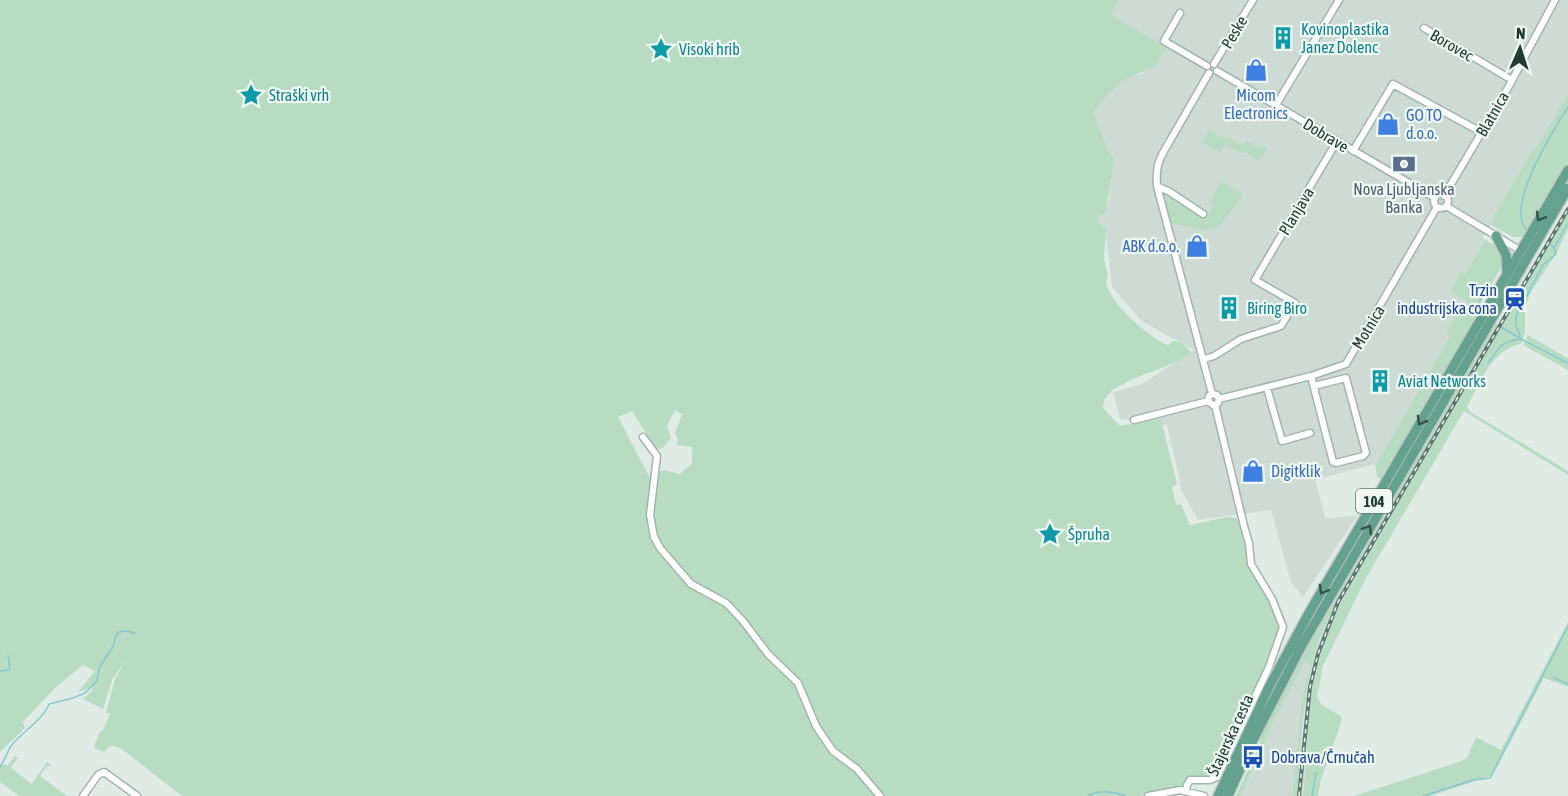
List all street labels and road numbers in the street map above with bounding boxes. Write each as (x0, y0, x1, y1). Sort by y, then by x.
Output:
street label: Peske (1217, 13, 1251, 51)
street label: Borovec (1427, 26, 1477, 65)
street label: Blatnica (1472, 88, 1512, 140)
street label: Dobrave (1300, 115, 1352, 155)
street label: Planjava (1275, 184, 1318, 239)
street label: Motnica (1348, 302, 1388, 352)
road number: 104 (1356, 489, 1392, 513)
street label: Štajerska cesta (1203, 691, 1258, 779)

